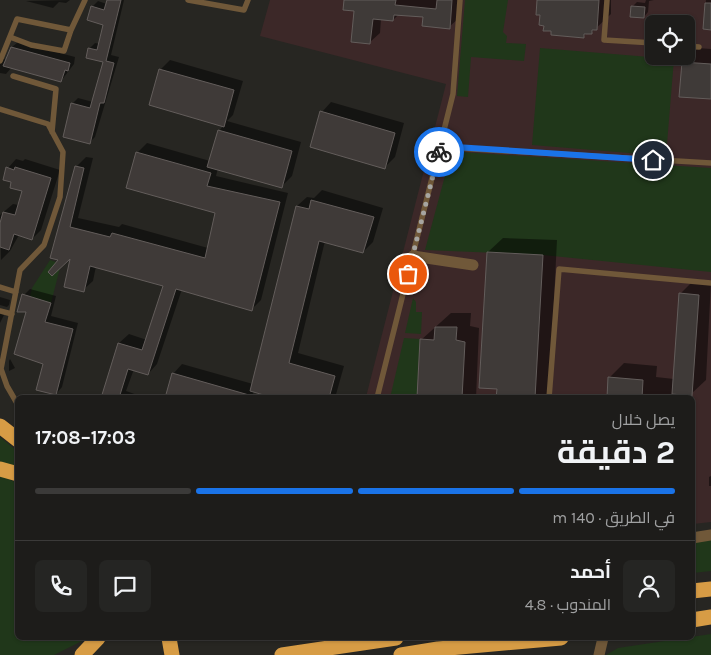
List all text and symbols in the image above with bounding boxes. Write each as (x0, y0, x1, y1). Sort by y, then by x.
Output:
map controls (645, 15, 695, 65)
button: locate (645, 15, 695, 65)
courier (414, 127, 464, 177)
icon: bike (425, 138, 453, 166)
pin (632, 139, 674, 181)
icon: home (639, 146, 667, 174)
pin (387, 253, 429, 295)
icon: bag (394, 260, 422, 288)
text: يصل خلال (612, 410, 675, 429)
text: 17:03–17:08 (35, 427, 136, 449)
text: 2 دقيقة (557, 434, 675, 471)
text: في الطريق · 140 m (552, 508, 675, 527)
button: phone (35, 560, 87, 612)
button: chat (99, 560, 151, 612)
button: person (623, 560, 675, 612)
text: أحمد (570, 561, 611, 583)
text: المندوب · 4.8 (525, 595, 611, 614)

